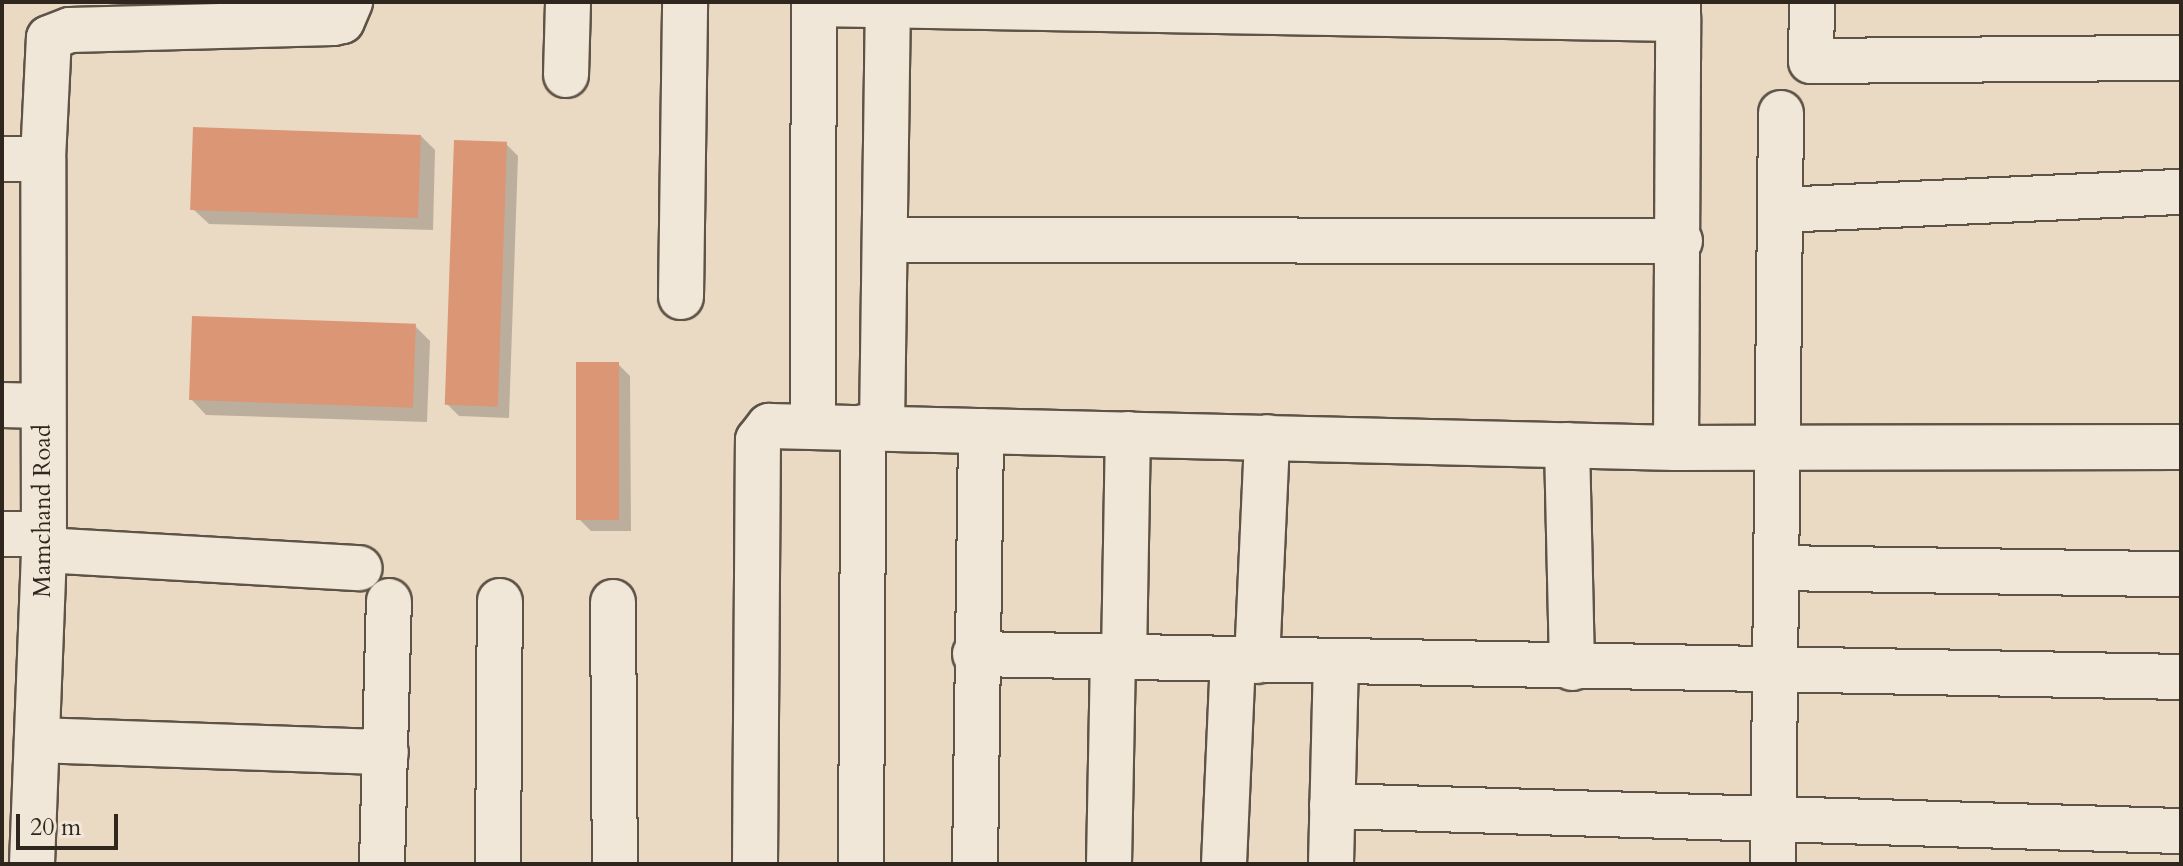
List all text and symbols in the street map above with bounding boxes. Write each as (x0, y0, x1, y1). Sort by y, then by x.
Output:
street label: Mamchand Road (29, 424, 57, 598)
scale bar (20, 798, 122, 848)
text: 20 m (30, 811, 81, 844)

